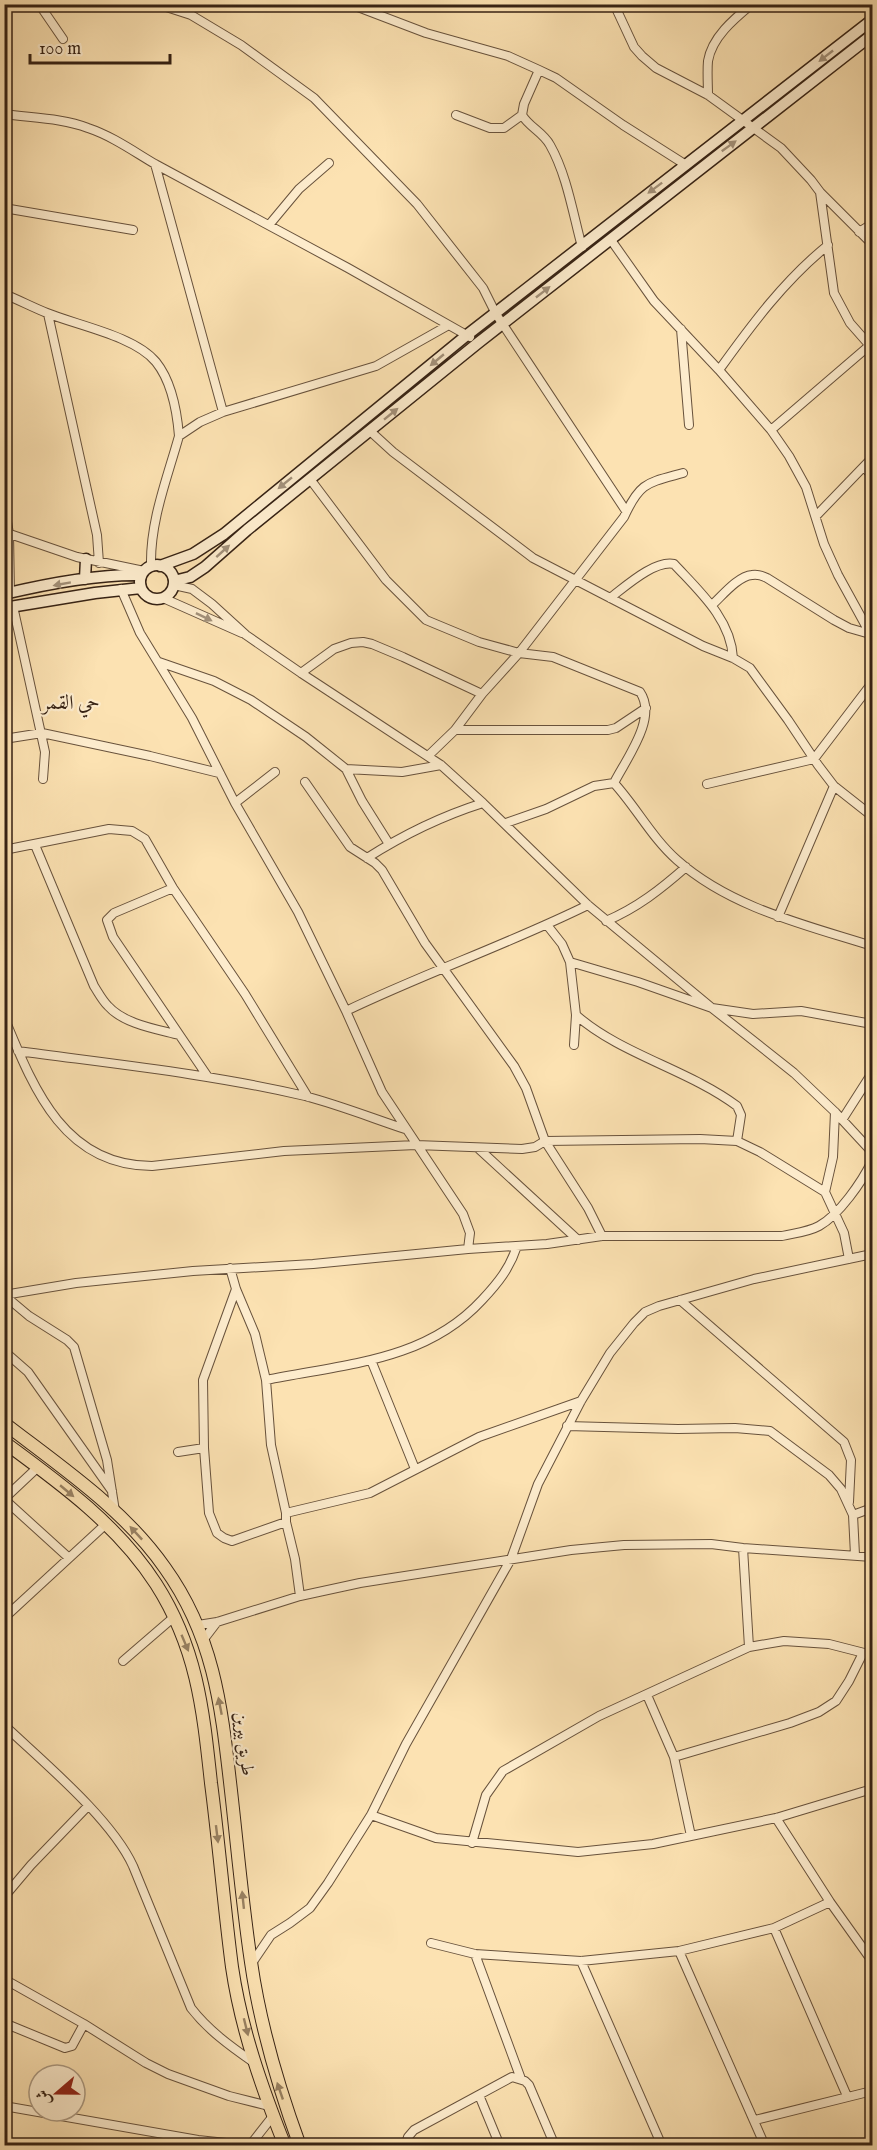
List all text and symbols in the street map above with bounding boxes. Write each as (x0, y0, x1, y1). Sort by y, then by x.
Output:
scale bar (30, 27, 170, 65)
text: 100 m (39, 38, 81, 61)
one-way arrow (819, 49, 834, 61)
one-way arrow (721, 140, 737, 152)
one-way arrow (648, 181, 663, 193)
one-way arrow (535, 287, 550, 299)
one-way arrow (429, 354, 445, 367)
one-way arrow (383, 408, 399, 421)
one-way arrow (277, 477, 293, 490)
one-way arrow (215, 545, 230, 558)
one-way arrow (53, 579, 72, 588)
one-way arrow (195, 613, 212, 622)
district label: حي القمر (40, 691, 100, 718)
one-way arrow (59, 1484, 75, 1497)
one-way arrow (129, 1526, 143, 1541)
one-way arrow (180, 1634, 190, 1652)
one-way arrow (215, 1696, 224, 1715)
street label: طريق بيرين (228, 1711, 258, 1777)
one-way arrow (213, 1825, 222, 1844)
one-way arrow (238, 1890, 247, 1909)
one-way arrow (241, 2018, 251, 2036)
north arrow (27, 2063, 87, 2123)
one-way arrow (275, 2081, 285, 2099)
text: ش (33, 2087, 57, 2108)

